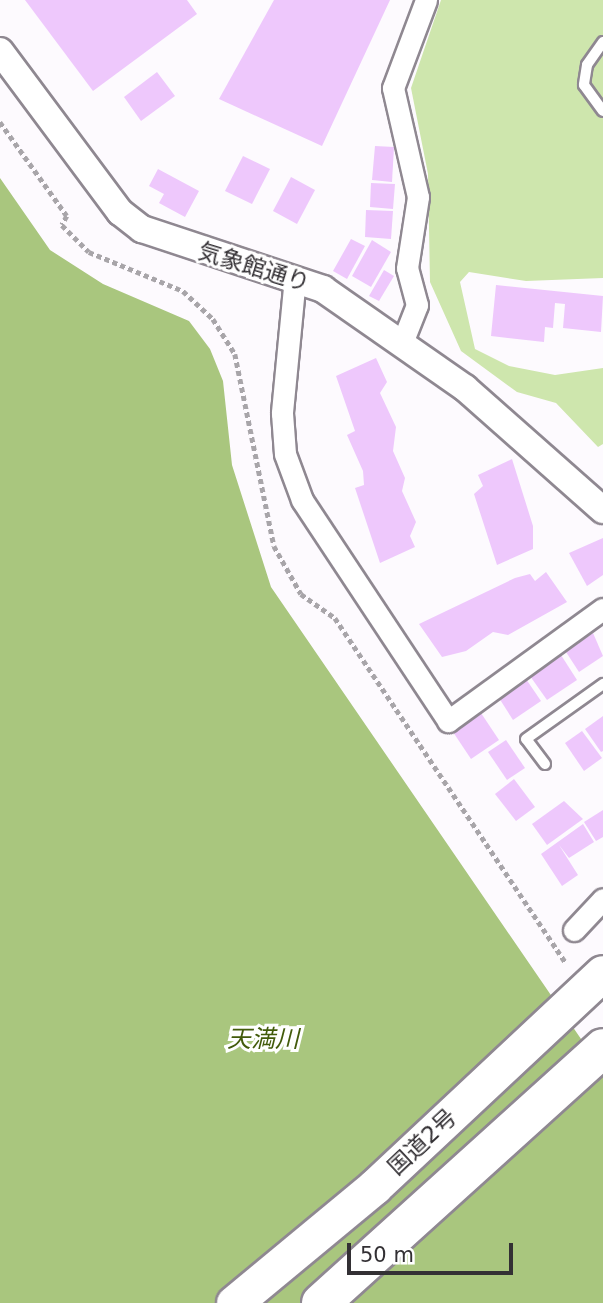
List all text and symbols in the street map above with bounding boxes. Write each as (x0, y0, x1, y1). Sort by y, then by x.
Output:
street label: 気象館通り (195, 237, 313, 297)
water label: 天満川 (227, 1026, 299, 1054)
street label: 国道2号 (382, 1103, 462, 1181)
scale bar (351, 1230, 517, 1274)
text: 50 m (360, 1243, 414, 1267)

